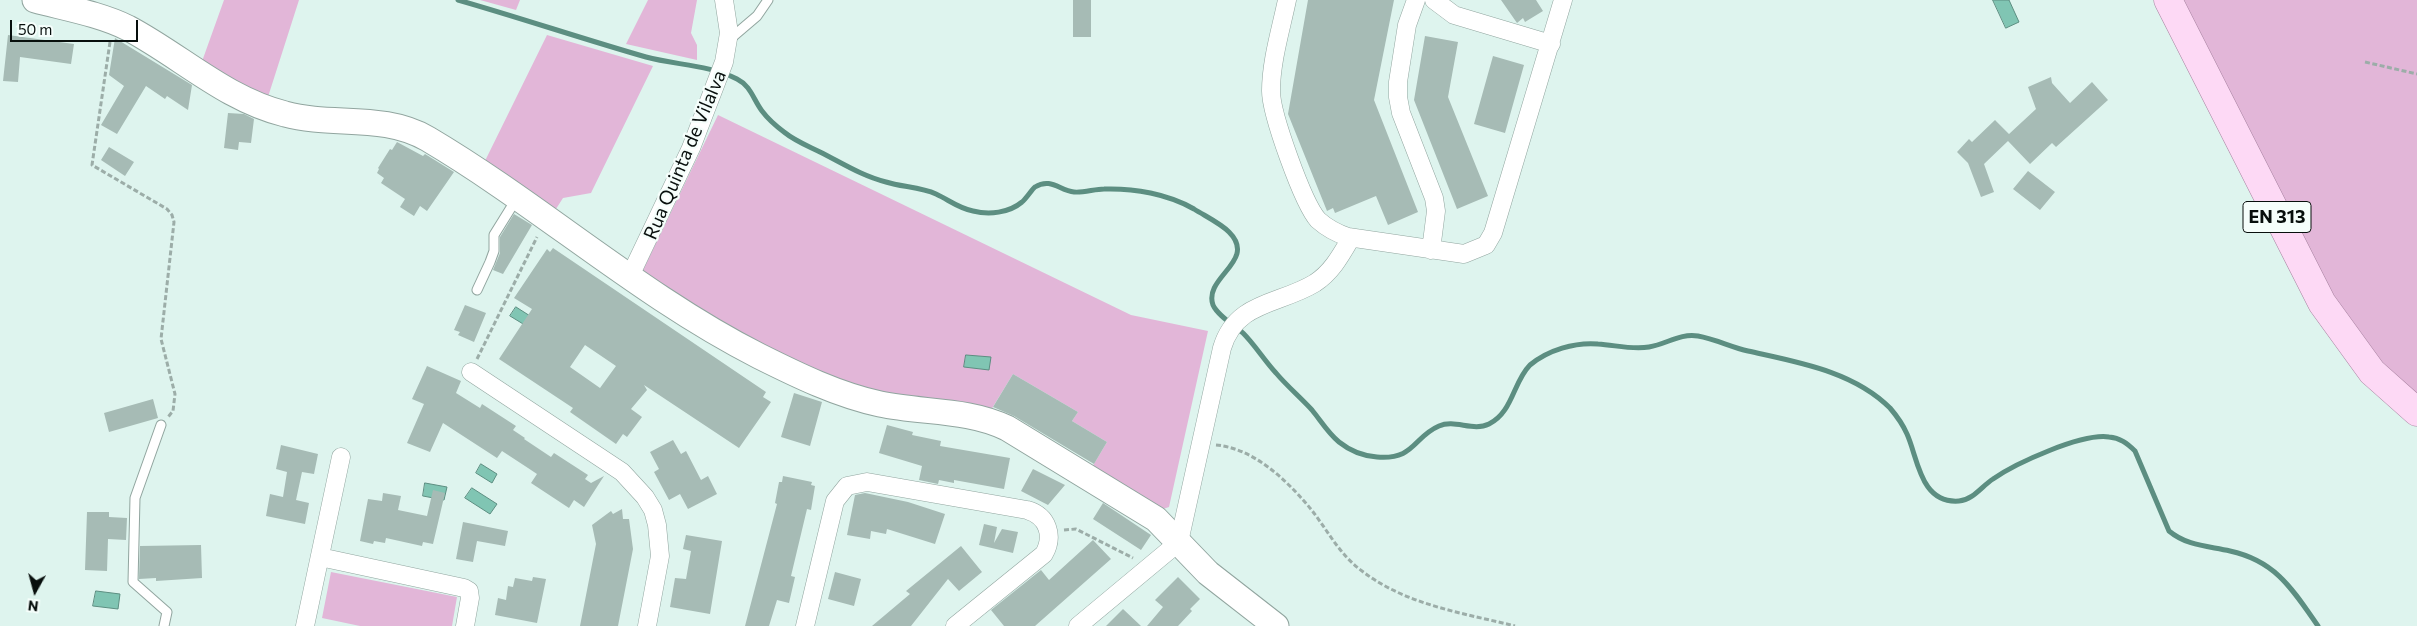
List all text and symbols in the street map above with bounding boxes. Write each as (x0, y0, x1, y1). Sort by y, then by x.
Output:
scale bar (12, 10, 140, 42)
text: 50 m (18, 20, 52, 38)
street label: Rua Quinta de Vilalva (639, 67, 731, 243)
road number: EN 313 (2243, 202, 2311, 232)
north arrow (10, 566, 60, 616)
text: N (27, 597, 39, 615)

